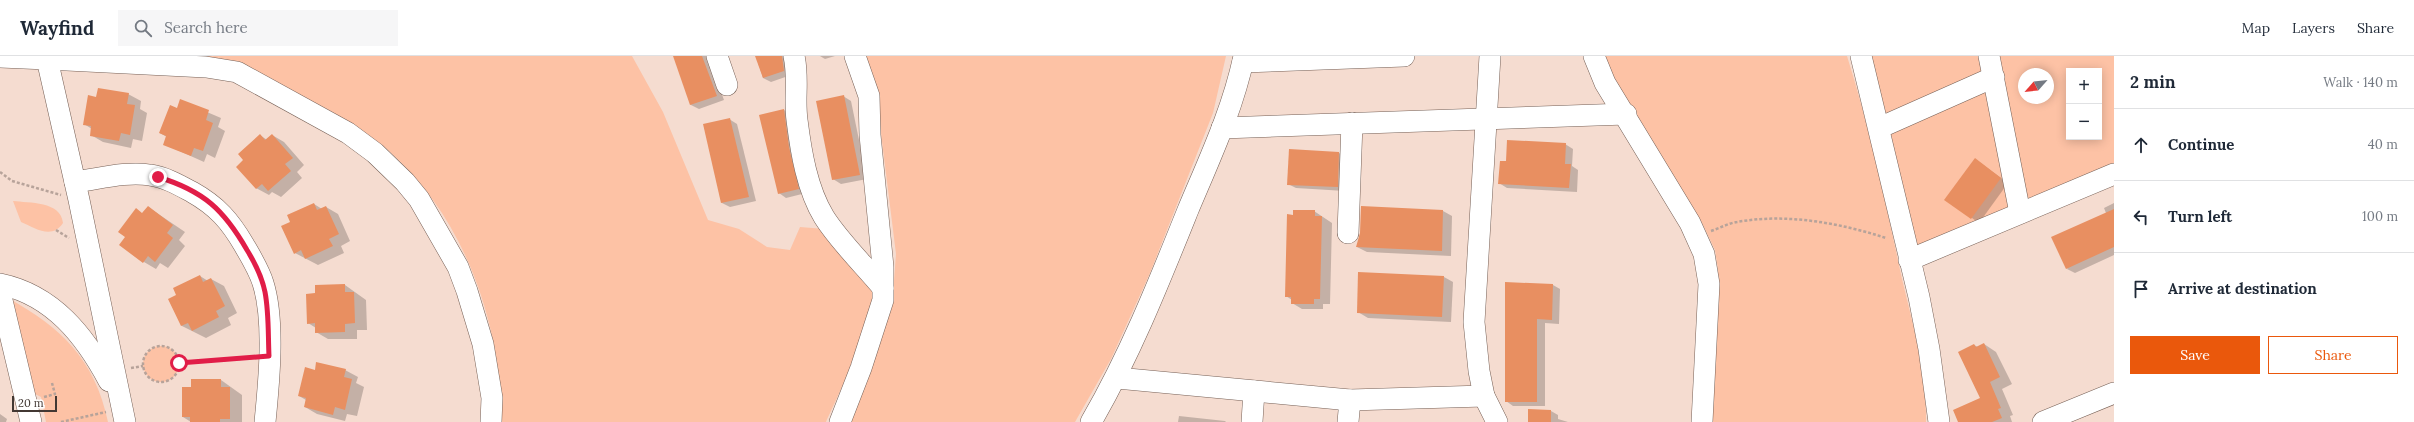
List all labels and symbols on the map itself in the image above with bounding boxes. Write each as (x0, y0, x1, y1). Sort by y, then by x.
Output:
north arrow (2018, 68, 2054, 104)
route end (149, 168, 167, 186)
route start (170, 354, 188, 372)
scale bar (12, 394, 57, 413)

